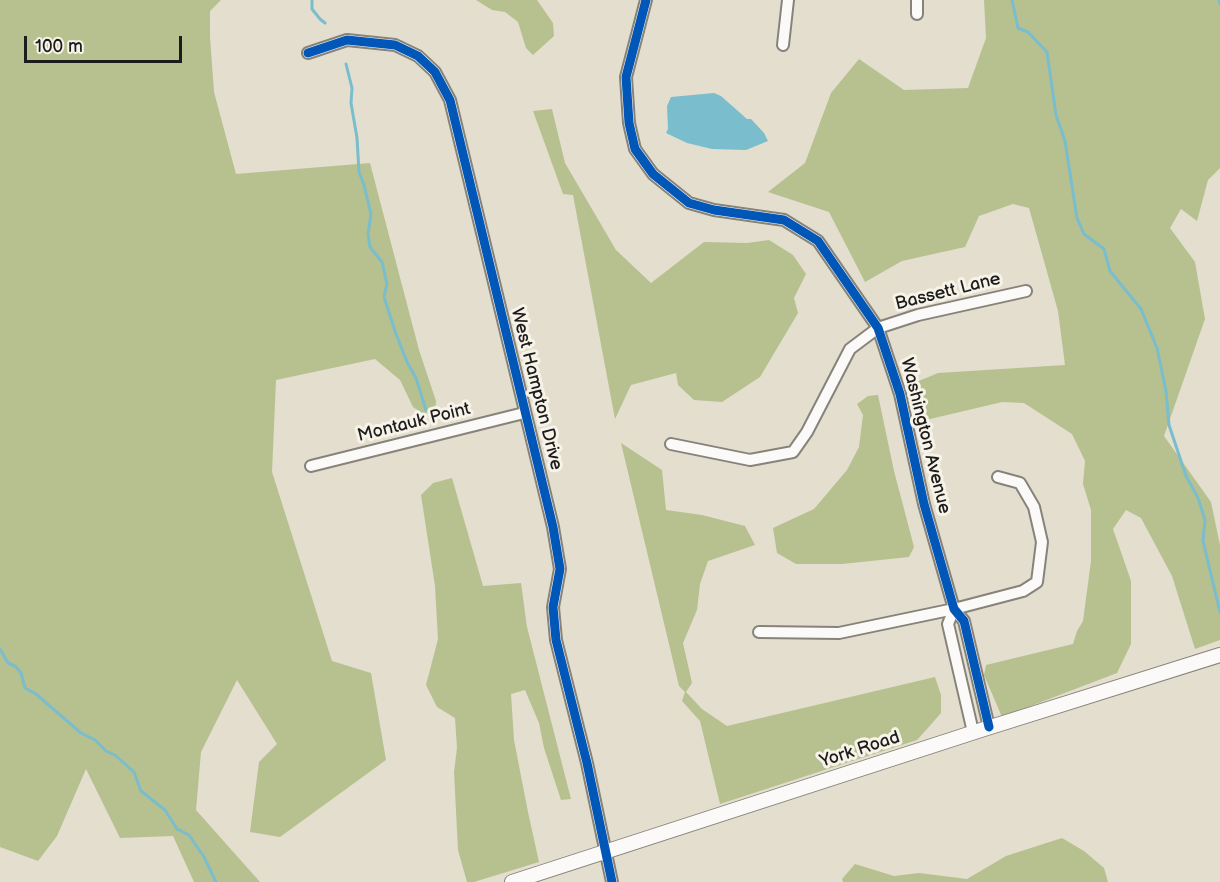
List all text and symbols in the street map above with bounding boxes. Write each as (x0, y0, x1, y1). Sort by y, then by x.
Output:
scale bar (27, 24, 184, 62)
text: 100 m (35, 36, 83, 57)
street label: Bassett Lane (893, 268, 1003, 316)
street label: West Hampton Drive (505, 306, 567, 472)
street label: Washington Avenue (895, 356, 955, 516)
street label: Montauk Point (355, 399, 473, 447)
street label: York Road (817, 727, 903, 773)

